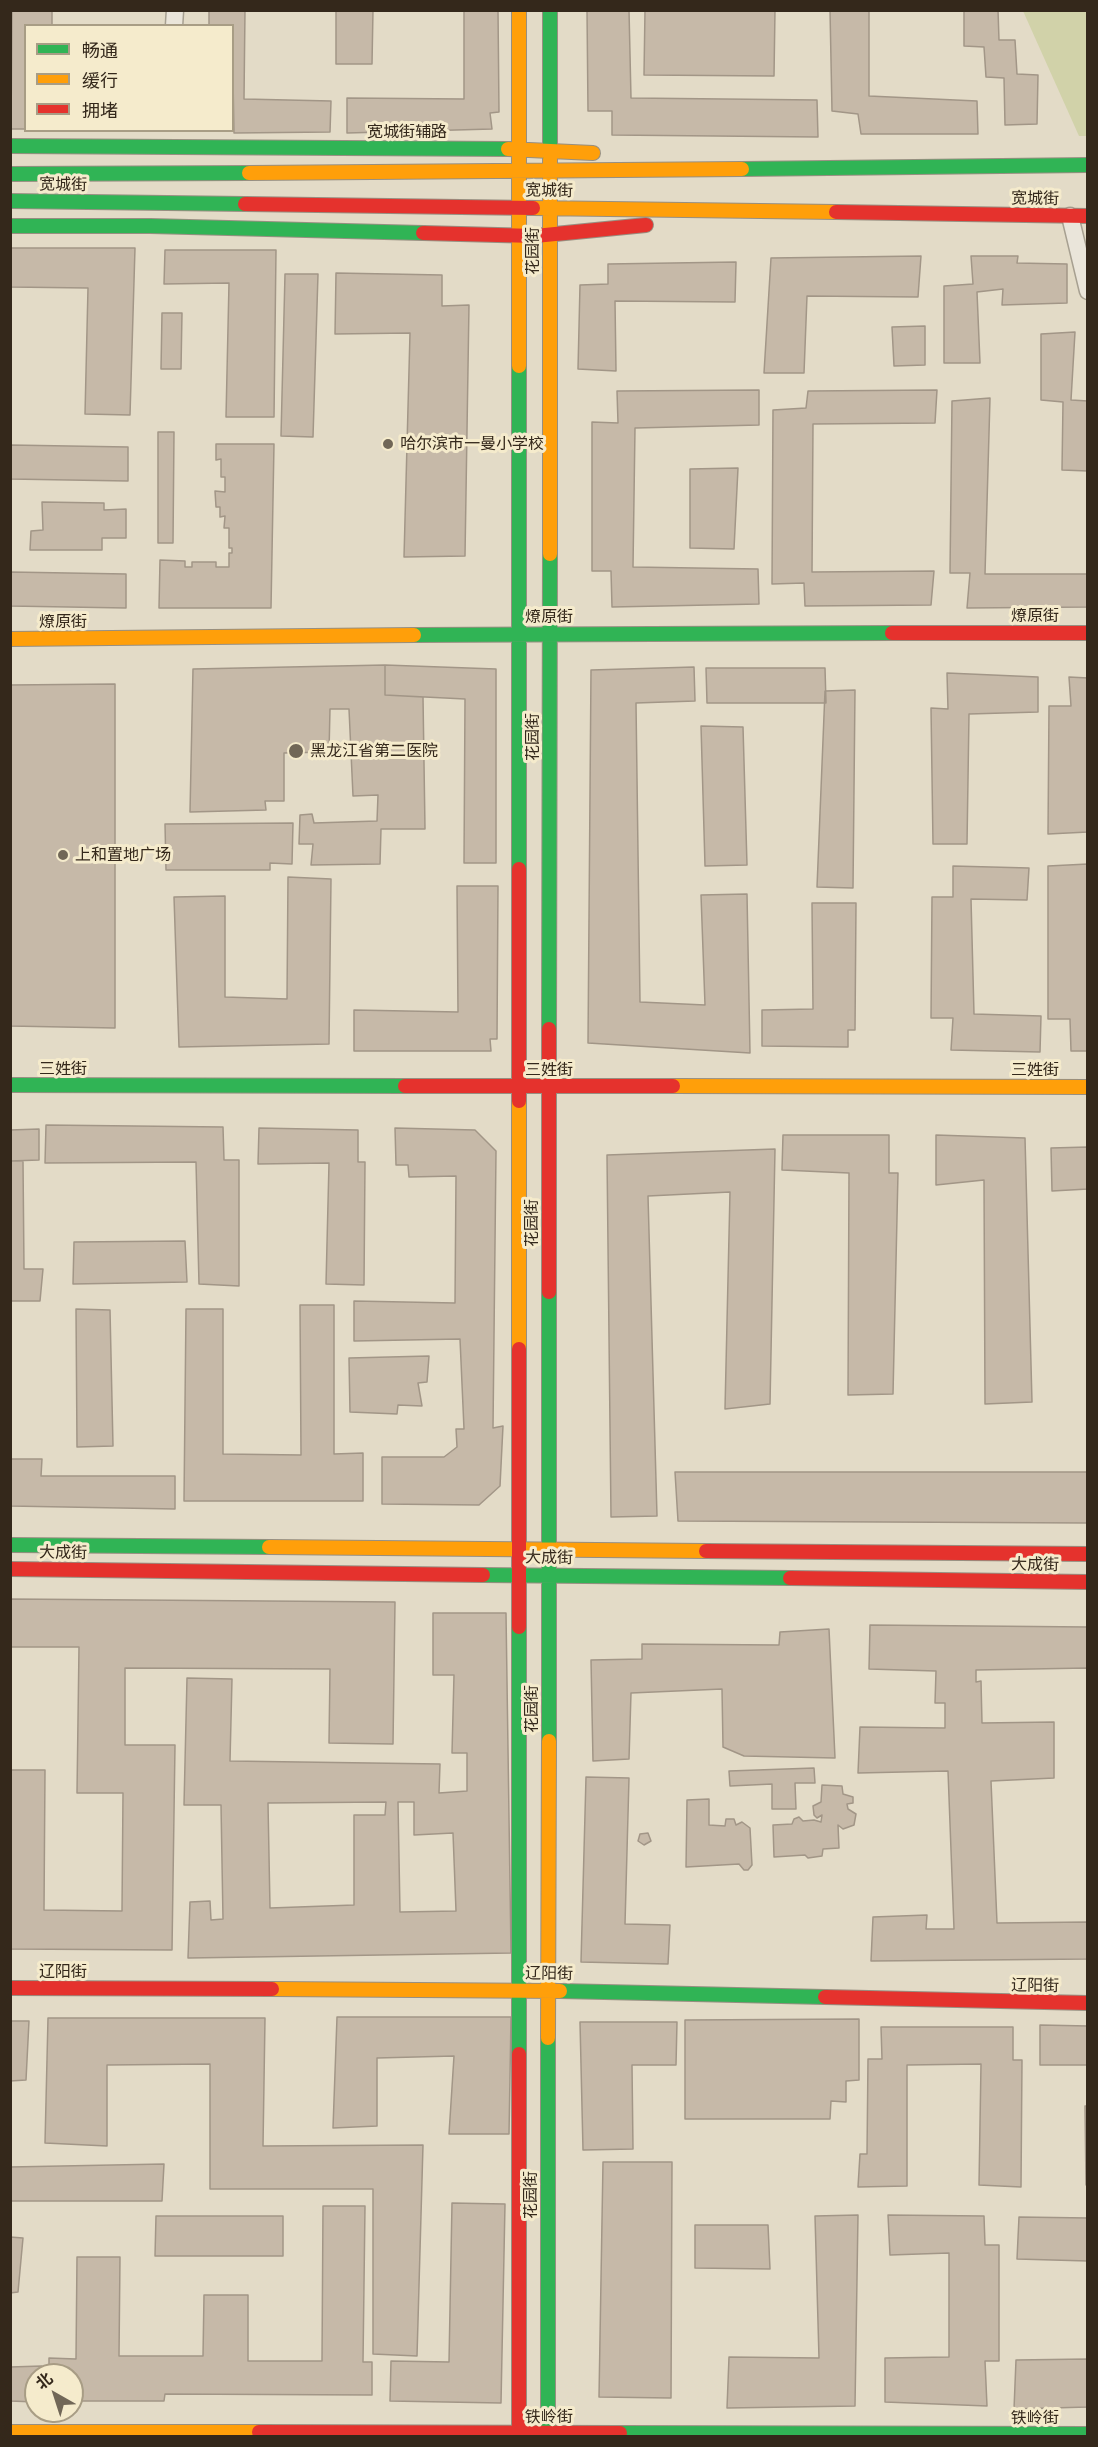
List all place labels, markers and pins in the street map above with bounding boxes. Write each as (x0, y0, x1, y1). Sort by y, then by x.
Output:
place label: 哈尔滨市一曼小学校 (400, 434, 544, 454)
marker: 哈尔滨市一曼小学校 (381, 437, 395, 451)
place label: 黑龙江省第二医院 (310, 741, 438, 761)
marker: 黑龙江省第二医院 (287, 742, 305, 760)
place label: 上和置地广场 (75, 845, 171, 865)
marker: 上和置地广场 (56, 848, 70, 862)

